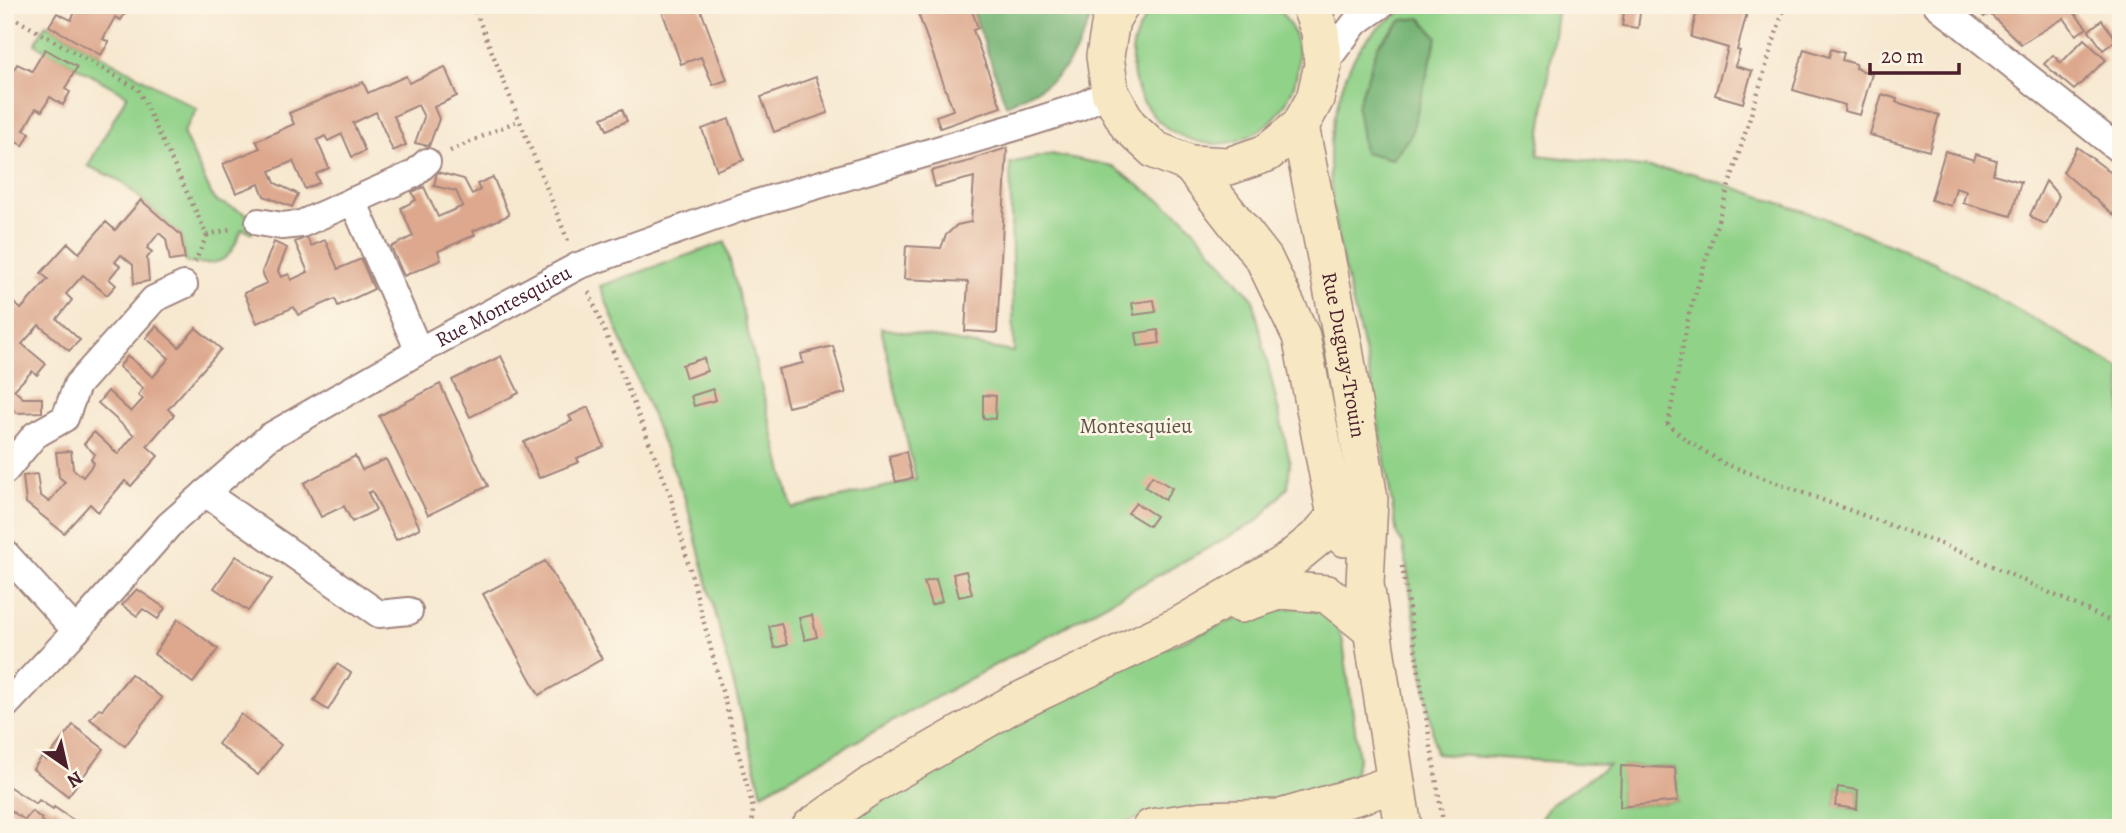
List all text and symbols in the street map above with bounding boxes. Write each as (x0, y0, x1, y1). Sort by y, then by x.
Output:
scale bar (1870, 32, 1960, 76)
text: 20 m (1881, 42, 1924, 70)
street label: Rue Montesquieu (430, 258, 577, 354)
street label: Rue Duguay-Trouin (1315, 270, 1373, 440)
park label: Montesquieu (1079, 412, 1193, 440)
north arrow (32, 732, 102, 802)
text: N (62, 765, 88, 794)

